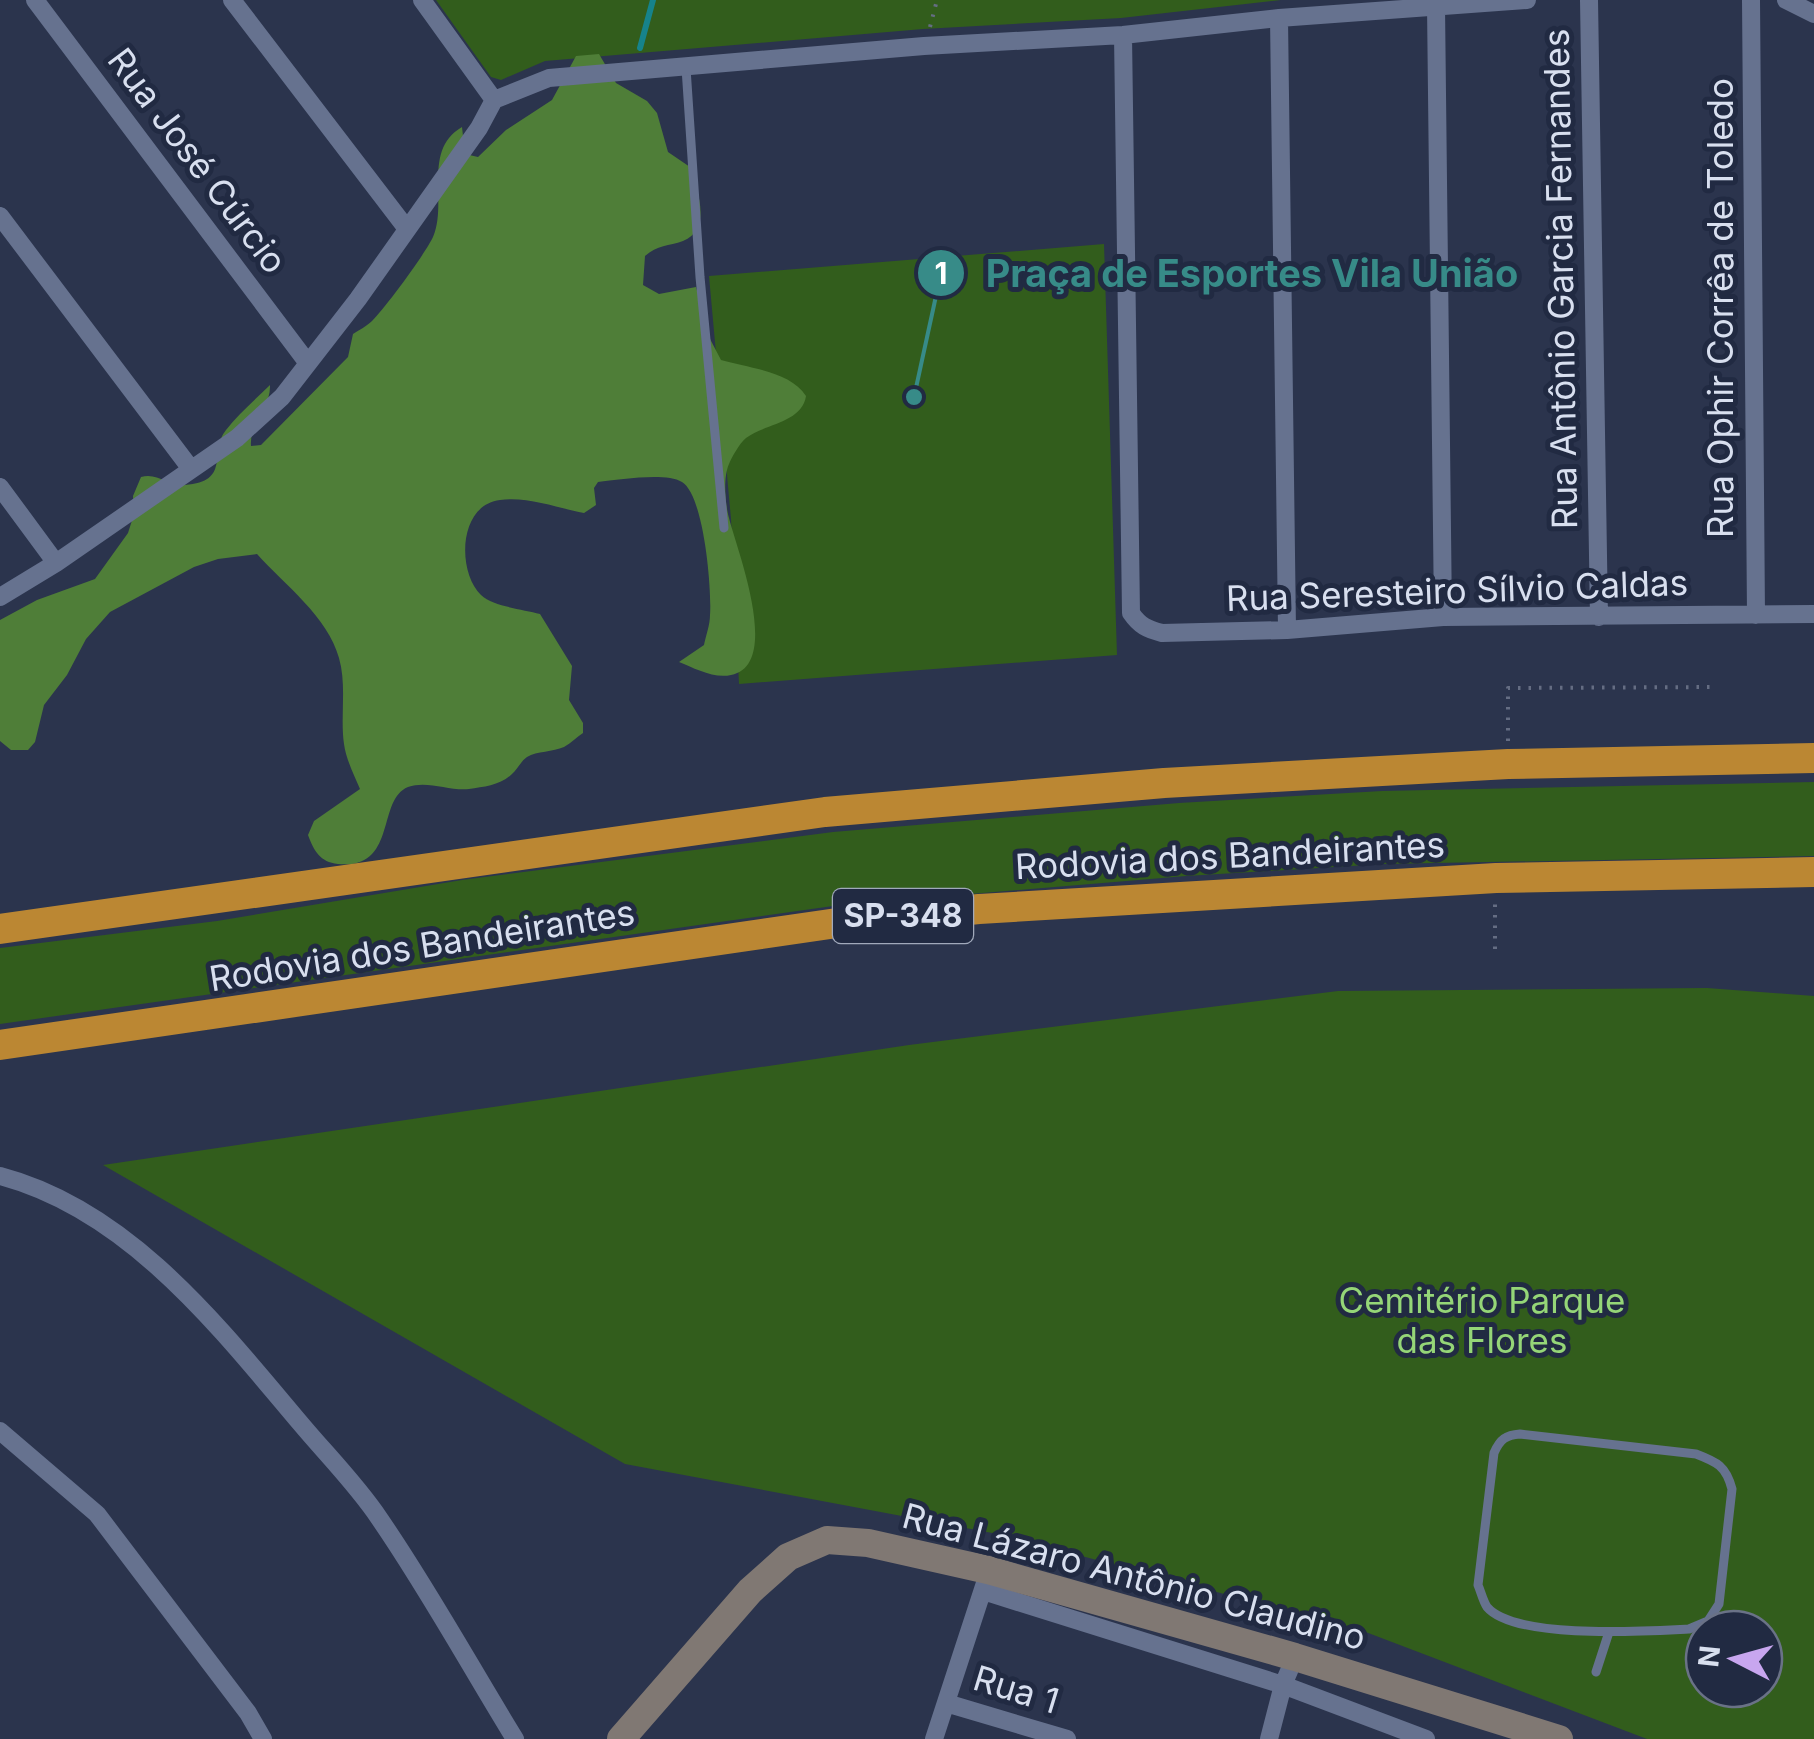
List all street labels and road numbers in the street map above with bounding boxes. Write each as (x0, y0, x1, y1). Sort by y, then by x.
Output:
street label: Rua Antônio Garcia Fernandes (1535, 28, 1585, 530)
street label: Rua José Cúrcio (100, 40, 296, 281)
street label: Rua Ophir Corrêa de Toledo (1699, 78, 1741, 538)
street label: Rua Seresteiro Sílvio Caldas (1225, 561, 1689, 619)
street label: Rodovia dos Bandeirantes (1014, 823, 1446, 887)
road number: SP-348 (833, 889, 973, 943)
street label: Rodovia dos Bandeirantes (206, 891, 638, 999)
street label: Rua Lázaro Antônio Claudino (898, 1494, 1370, 1658)
street label: Rua 1 (969, 1656, 1064, 1722)

